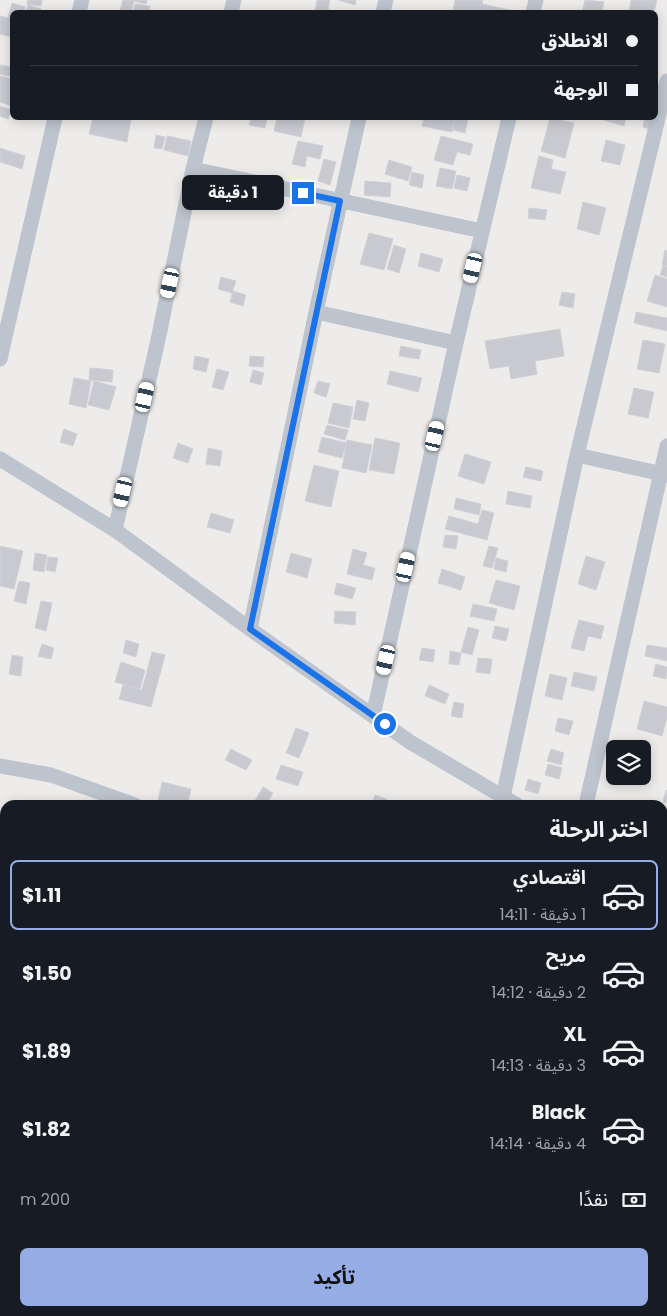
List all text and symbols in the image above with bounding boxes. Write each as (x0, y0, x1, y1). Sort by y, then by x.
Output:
text: الانطلاق (542, 27, 608, 54)
text: الوجهة (554, 76, 608, 103)
callout: 1 دقيقة (183, 176, 286, 210)
text: 1 دقيقة (208, 181, 258, 204)
route end (292, 182, 314, 204)
car (462, 252, 483, 284)
car (159, 267, 180, 299)
car (134, 381, 155, 413)
car (424, 420, 445, 452)
car (112, 476, 133, 508)
car (395, 551, 416, 583)
car (375, 644, 396, 676)
route start (374, 713, 396, 735)
map controls (606, 740, 651, 785)
button: layers (606, 740, 651, 785)
text: اختر الرحلة (549, 814, 648, 845)
text: اقتصادي (513, 864, 586, 891)
icon: car (601, 873, 646, 918)
text: $1.11 (22, 882, 61, 909)
text: 1 دقيقة · 14:11 (499, 903, 586, 926)
text: مريح (546, 942, 586, 969)
icon: car (601, 951, 646, 996)
text: $1.50 (22, 960, 72, 987)
text: 2 دقيقة · 14:12 (491, 981, 586, 1004)
text: XL (563, 1021, 586, 1048)
icon: car (601, 1029, 646, 1074)
text: $1.89 (22, 1038, 71, 1065)
text: 3 دقيقة · 14:13 (491, 1054, 586, 1077)
text: Black (532, 1099, 586, 1126)
icon: car (601, 1107, 646, 1152)
text: $1.82 (22, 1116, 70, 1143)
text: 4 دقيقة · 14:14 (489, 1132, 586, 1155)
text: نقدًا (579, 1186, 608, 1213)
icon: cash (620, 1186, 648, 1214)
text: 200 m (20, 1188, 70, 1211)
button: تأكيد (20, 1248, 648, 1306)

